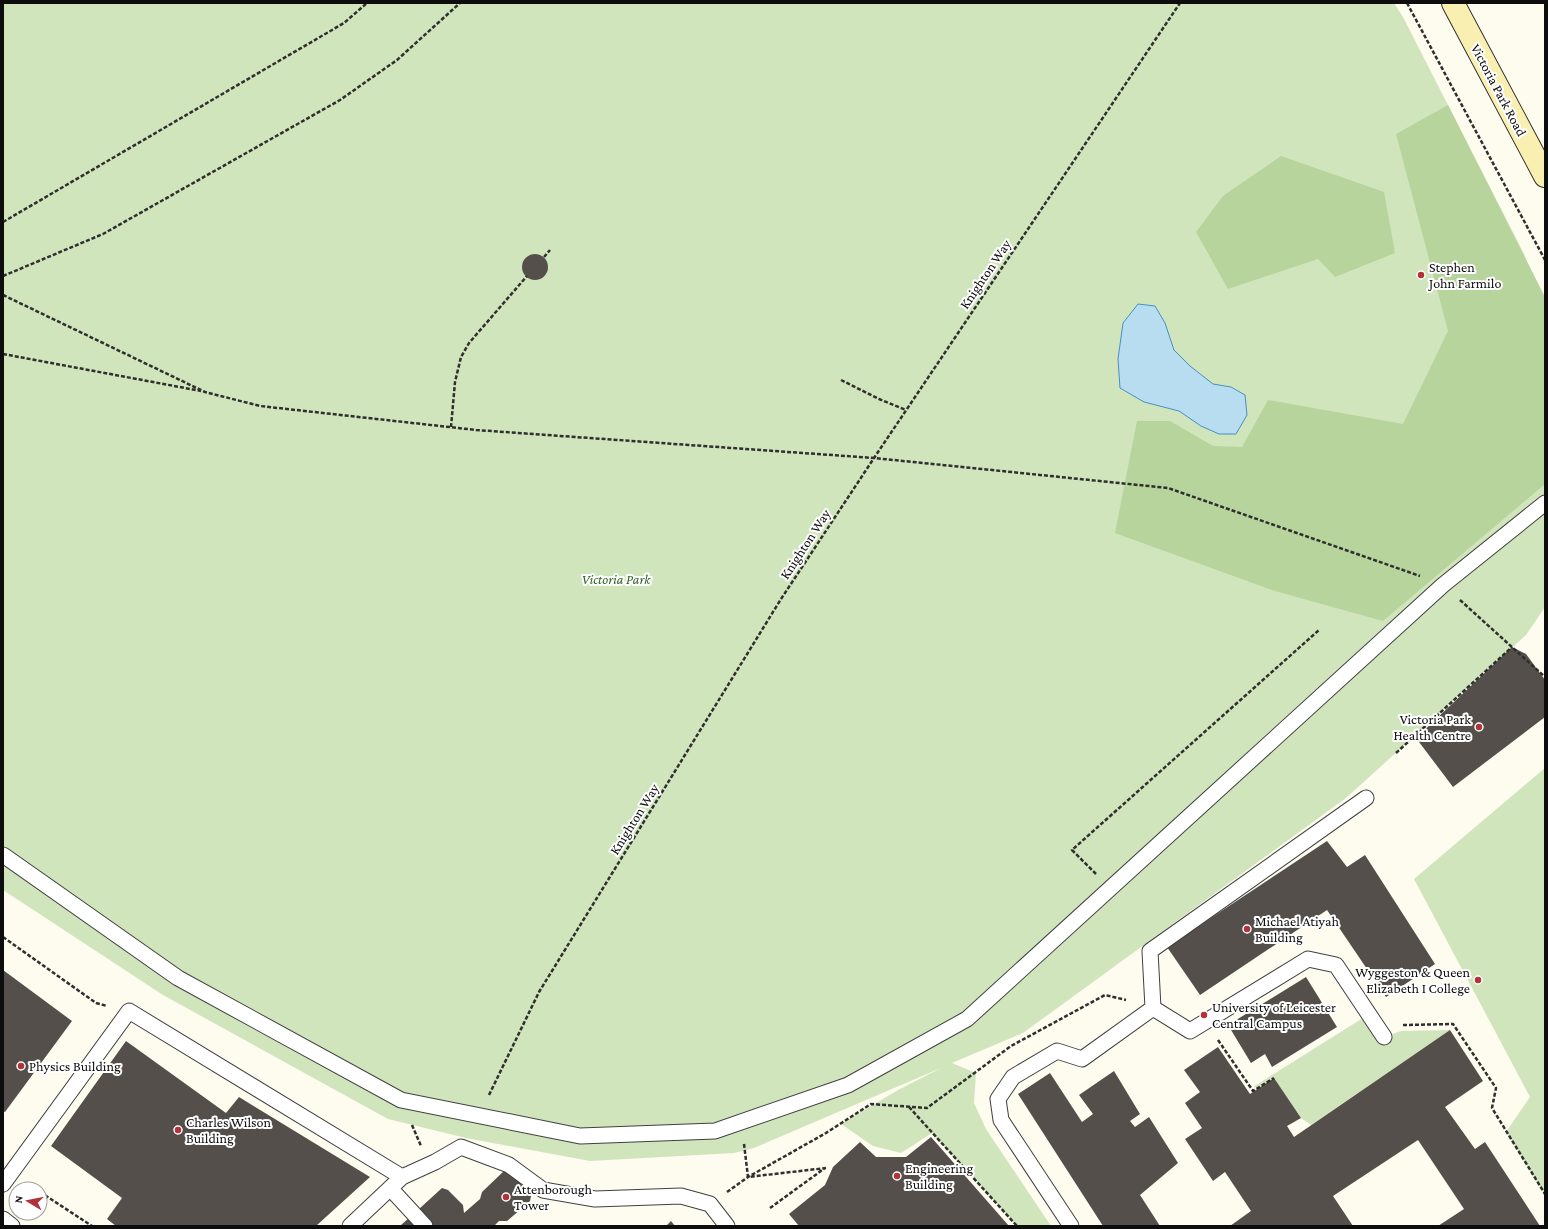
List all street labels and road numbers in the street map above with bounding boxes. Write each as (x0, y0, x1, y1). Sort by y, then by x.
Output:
street label: Victoria Park Road (1468, 41, 1530, 139)
street label: Knighton Way (956, 236, 1014, 312)
street label: Knighton Way (776, 506, 834, 582)
street label: Knighton Way (606, 780, 662, 857)

